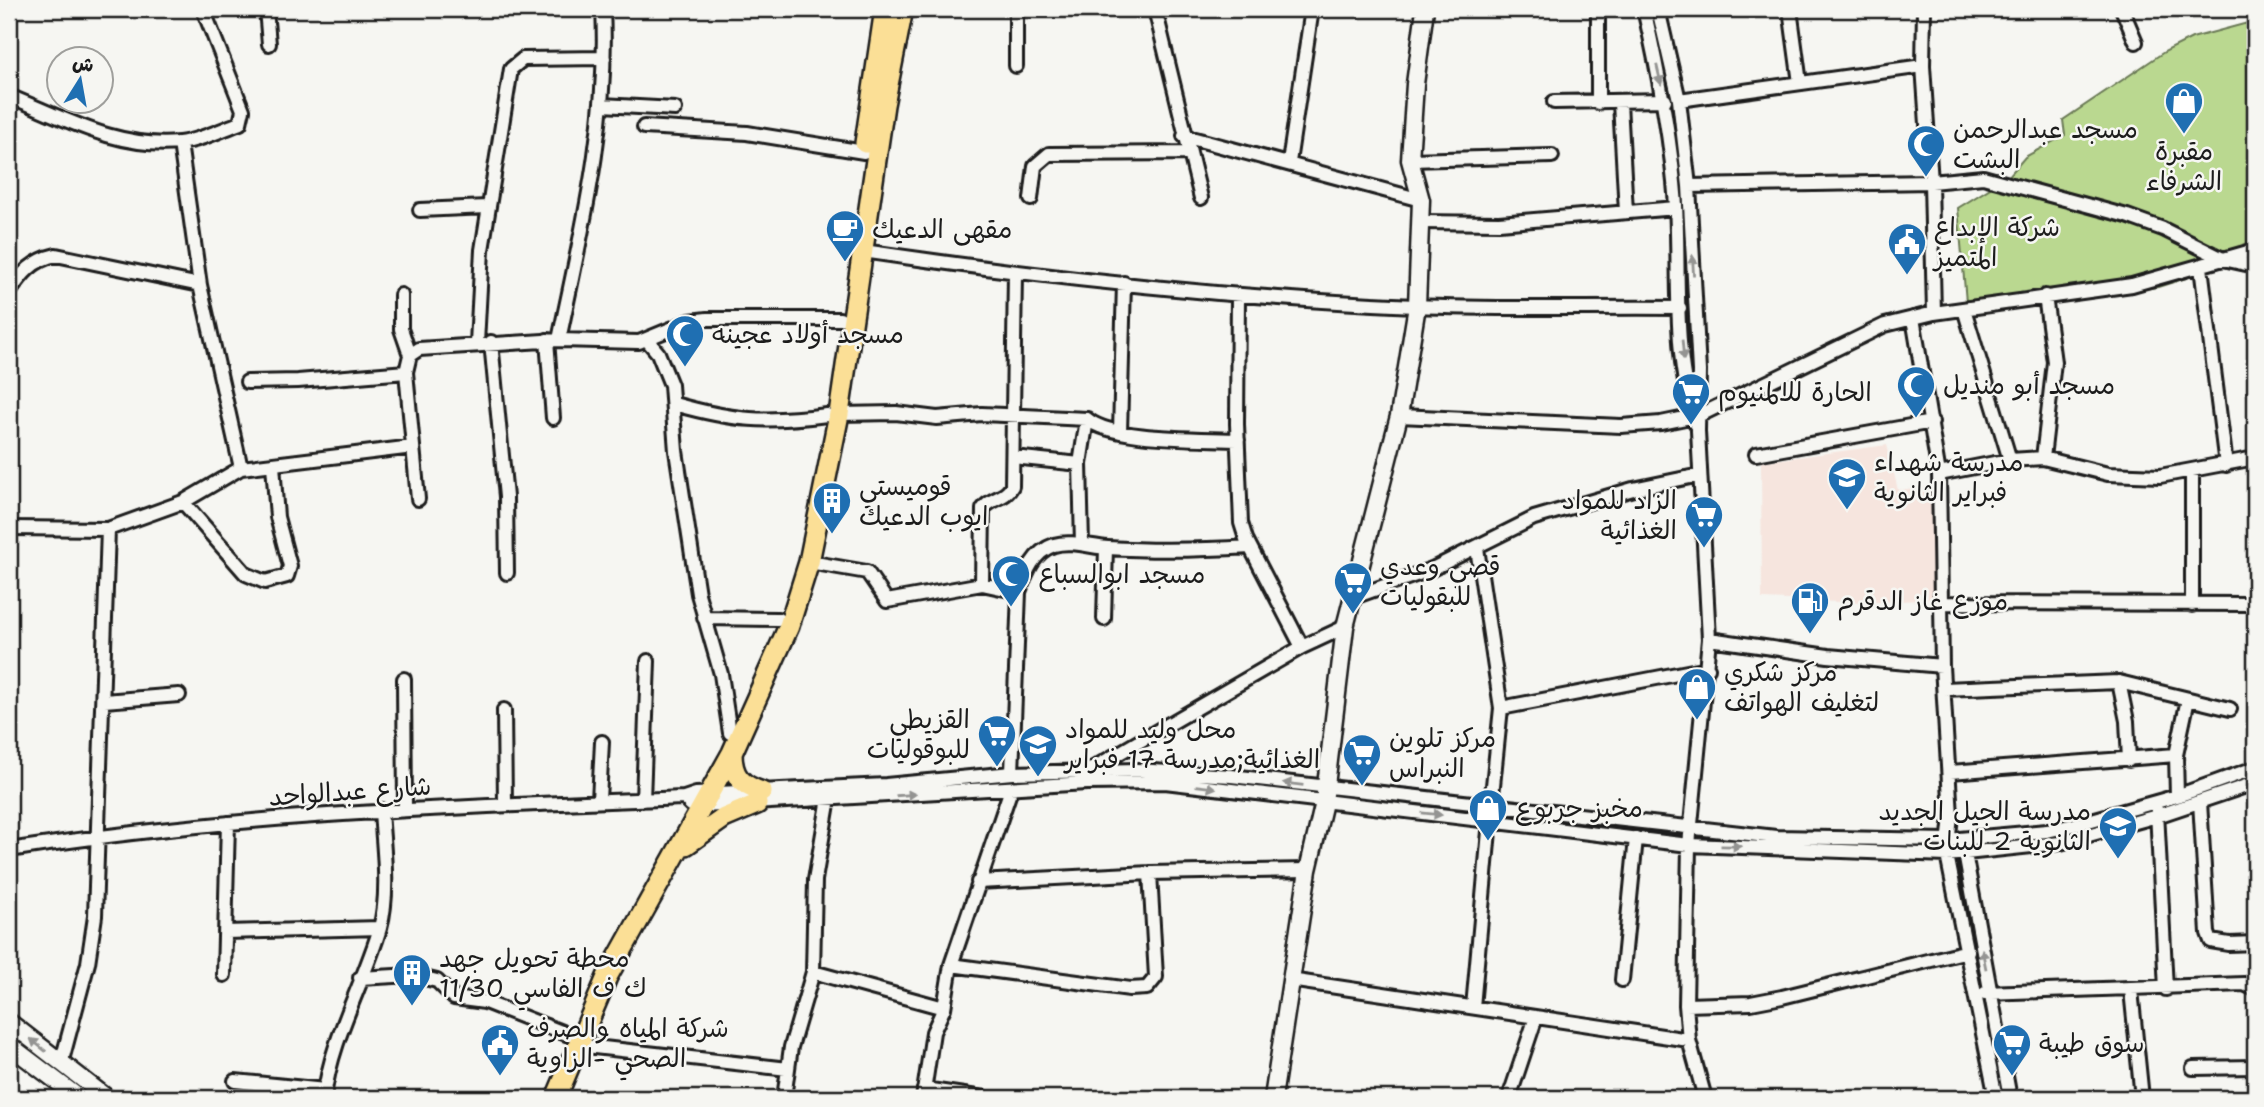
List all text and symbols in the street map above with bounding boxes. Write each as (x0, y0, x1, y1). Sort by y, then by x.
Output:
north arrow (46, 46, 116, 116)
text: ش (71, 50, 96, 78)
one-way arrow (1654, 64, 1665, 86)
shop icon: مقبرة الشرفاء (2163, 80, 2205, 135)
place label: مسجد عبدالرحمن البشت (1953, 111, 2138, 176)
mosque icon: مسجد عبدالرحمن البشت (1905, 123, 1947, 178)
place label: مقبرة الشرفاء (2146, 133, 2222, 198)
cafe icon: مقهى الدعيك (824, 208, 866, 263)
place label: شركة الإبداع المتميز (1932, 209, 2060, 274)
place label: مقهى الدعيك (872, 211, 1012, 246)
public building icon: شركة الإبداع المتميز (1886, 221, 1928, 276)
one-way arrow (1687, 254, 1698, 276)
mosque icon: مسجد أولاد عجينه (664, 313, 706, 368)
place label: مسجد أولاد عجينه (712, 316, 904, 351)
one-way arrow (1678, 340, 1689, 362)
mosque icon: مسجد أبو منديل (1895, 364, 1937, 419)
place label: مسجد أبو منديل (1943, 367, 2115, 402)
supermarket icon: الحارة للالمنيوم (1670, 371, 1712, 426)
place label: الحارة للالمنيوم (1718, 374, 1872, 412)
place label: مدرسة شهداء فبراير الثانوية (1874, 444, 2024, 509)
school or university icon: مدرسة شهداء فبراير الثانوية (1826, 456, 1868, 511)
place label: قوميستي ايوب الدعيك (859, 468, 988, 533)
building icon: قوميستي ايوب الدعيك (811, 480, 853, 535)
place label: الزاد للمواد الغذائية (1562, 482, 1677, 547)
supermarket icon: الزاد للمواد الغذائية (1683, 494, 1725, 549)
place label: قصي وعدي للبقوليات (1380, 548, 1501, 613)
mosque icon: مسجد ابوالسباع (990, 553, 1032, 608)
place label: مسجد ابوالسباع (1038, 556, 1205, 592)
supermarket icon: قصي وعدي للبقوليات (1332, 560, 1374, 615)
fuel station icon: موزع غاز الدقرم (1789, 580, 1831, 635)
place label: موزع غاز الدقرم (1837, 583, 2008, 621)
place label: مركز شكري لتغليف الهواتف (1724, 654, 1879, 719)
shop icon: مركز شكري لتغليف الهواتف (1676, 666, 1718, 721)
place label: القزيطي للبوقوليات (867, 701, 970, 766)
place label: محل وليد للمواد الغذائية;مدرسة 17 فبراير (1063, 711, 1320, 776)
supermarket icon: القزيطي للبوقوليات (976, 713, 1018, 768)
place label: مركز تلوين النبراس (1389, 720, 1496, 785)
school or university icon: محل وليد للمواد الغذائية;مدرسة 17 فبراير (1017, 723, 1059, 778)
supermarket icon: مركز تلوين النبراس (1341, 732, 1383, 787)
street label: شارع عبدالواحد (267, 767, 433, 815)
one-way arrow (1282, 778, 1304, 789)
one-way arrow (1195, 781, 1217, 792)
shop icon: مخبز جربوع (1467, 787, 1509, 842)
one-way arrow (895, 790, 917, 801)
place label: مخبز جربوع (1515, 790, 1643, 826)
place label: مدرسة الجيل الجديد الثانوية 2 للبنات (1878, 793, 2091, 858)
school or university icon: مدرسة الجيل الجديد الثانوية 2 للبنات (2097, 805, 2139, 860)
one-way arrow (1421, 808, 1443, 819)
one-way arrow (1720, 840, 1742, 852)
place label: محطة تحويل جهد 11/30 ك ف الفاسي (439, 940, 647, 1011)
one-way arrow (1979, 948, 1990, 970)
building icon: محطة تحويل جهد 11/30 ك ف الفاسي (391, 952, 433, 1007)
place label: شركة المياه والصرف الصحي -الزاوية (527, 1010, 729, 1081)
public building icon: شركة المياه والصرف الصحي -الزاوية (479, 1022, 521, 1077)
supermarket icon: سوق طيبة (1991, 1022, 2033, 1077)
place label: سوق طيبة (2039, 1025, 2145, 1060)
one-way arrow (30, 1038, 48, 1053)

